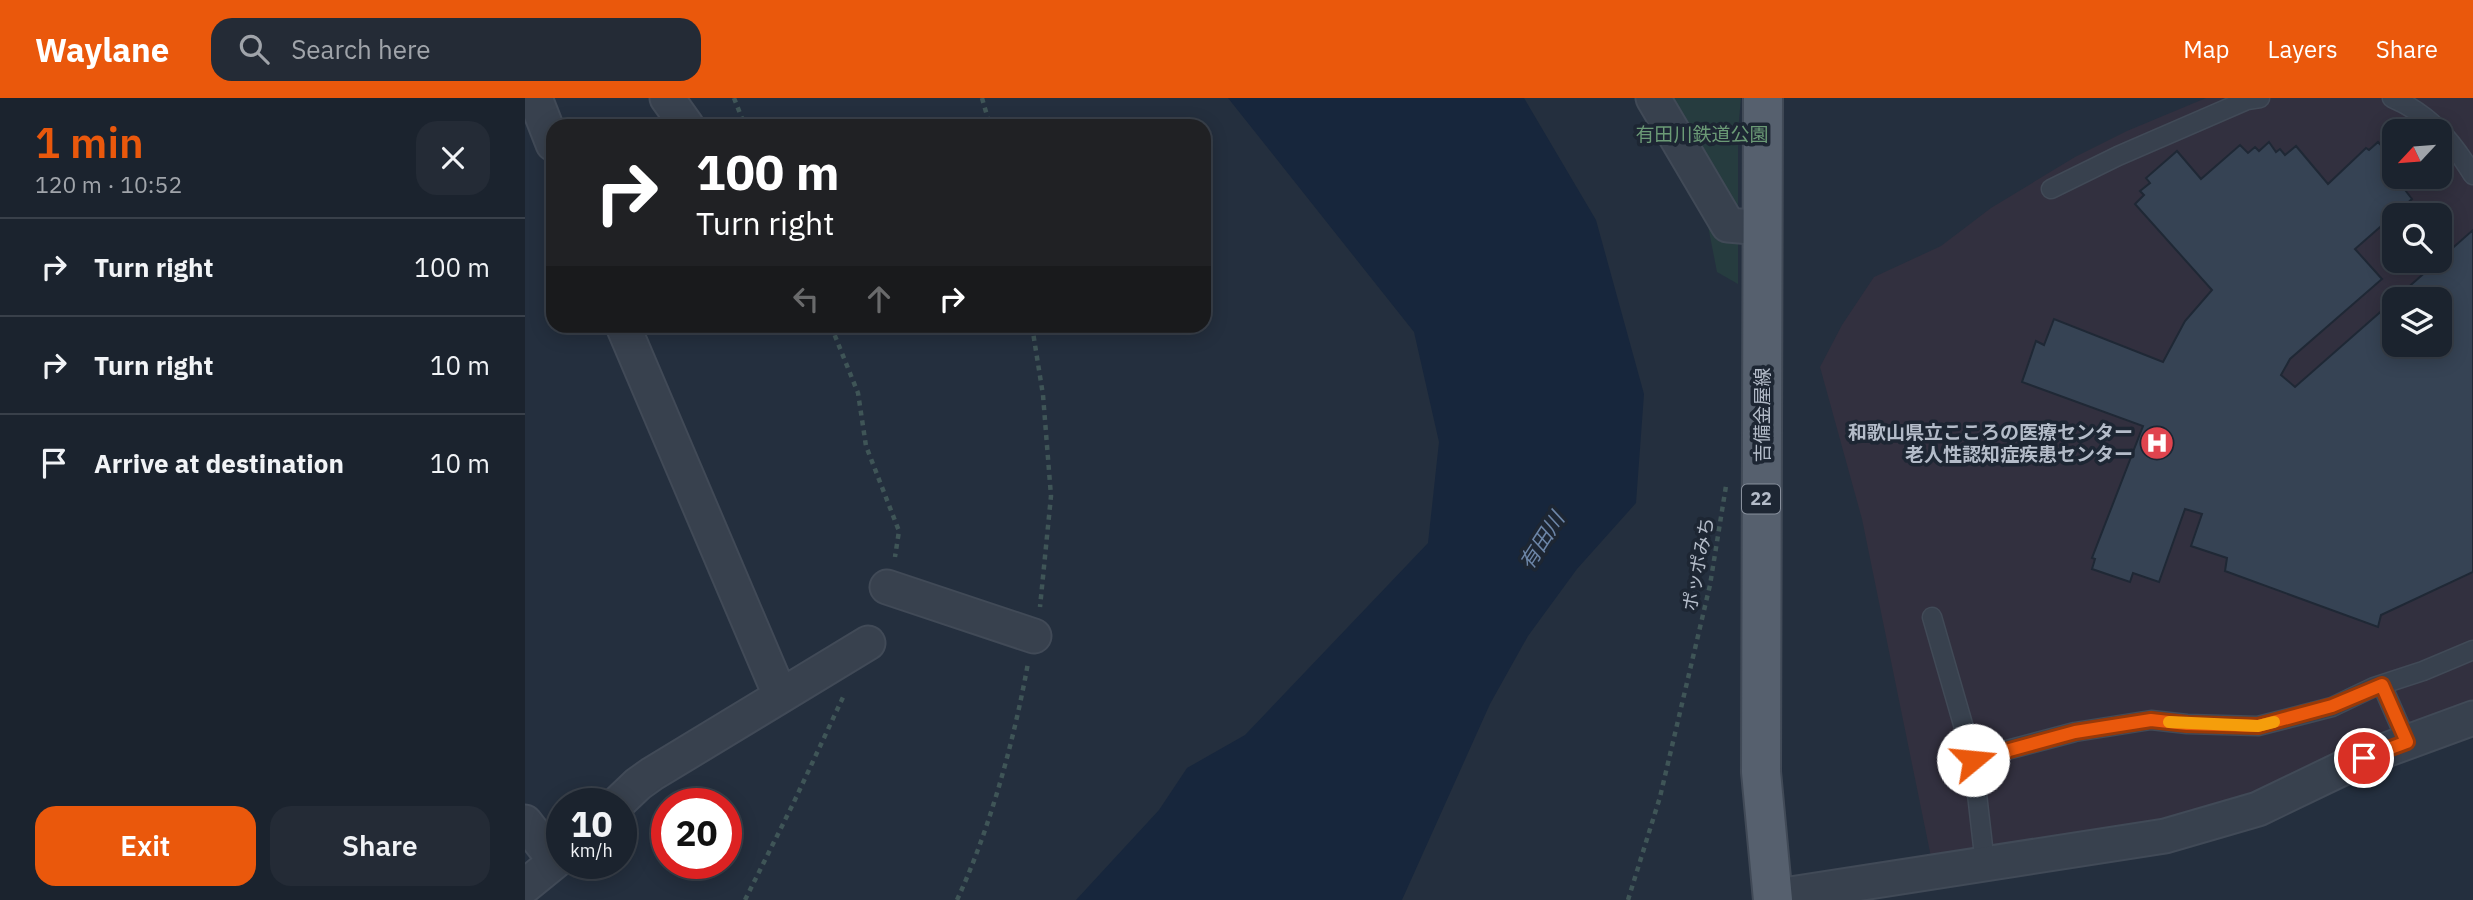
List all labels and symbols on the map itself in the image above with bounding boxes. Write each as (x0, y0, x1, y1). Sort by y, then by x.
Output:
north arrow (2382, 119, 2452, 189)
park label: 有田川鉄道公園 (1635, 122, 1769, 146)
street label: 吉備金屋線 (1750, 367, 1774, 463)
place label: 和歌山県立こころの医療センター 老人性認知症疾患センター (1848, 420, 2133, 466)
hospital icon: 和歌山県立こころの医療センター 老人性認知症疾患センター (2138, 424, 2176, 462)
road number: 22 (1742, 484, 1780, 514)
water label: 有田川 (1512, 505, 1571, 574)
street label: ポッポみち (1677, 515, 1719, 613)
position arrow (1936, 723, 2010, 797)
pin (2334, 728, 2394, 788)
speed limit sign: 20 (651, 788, 742, 879)

